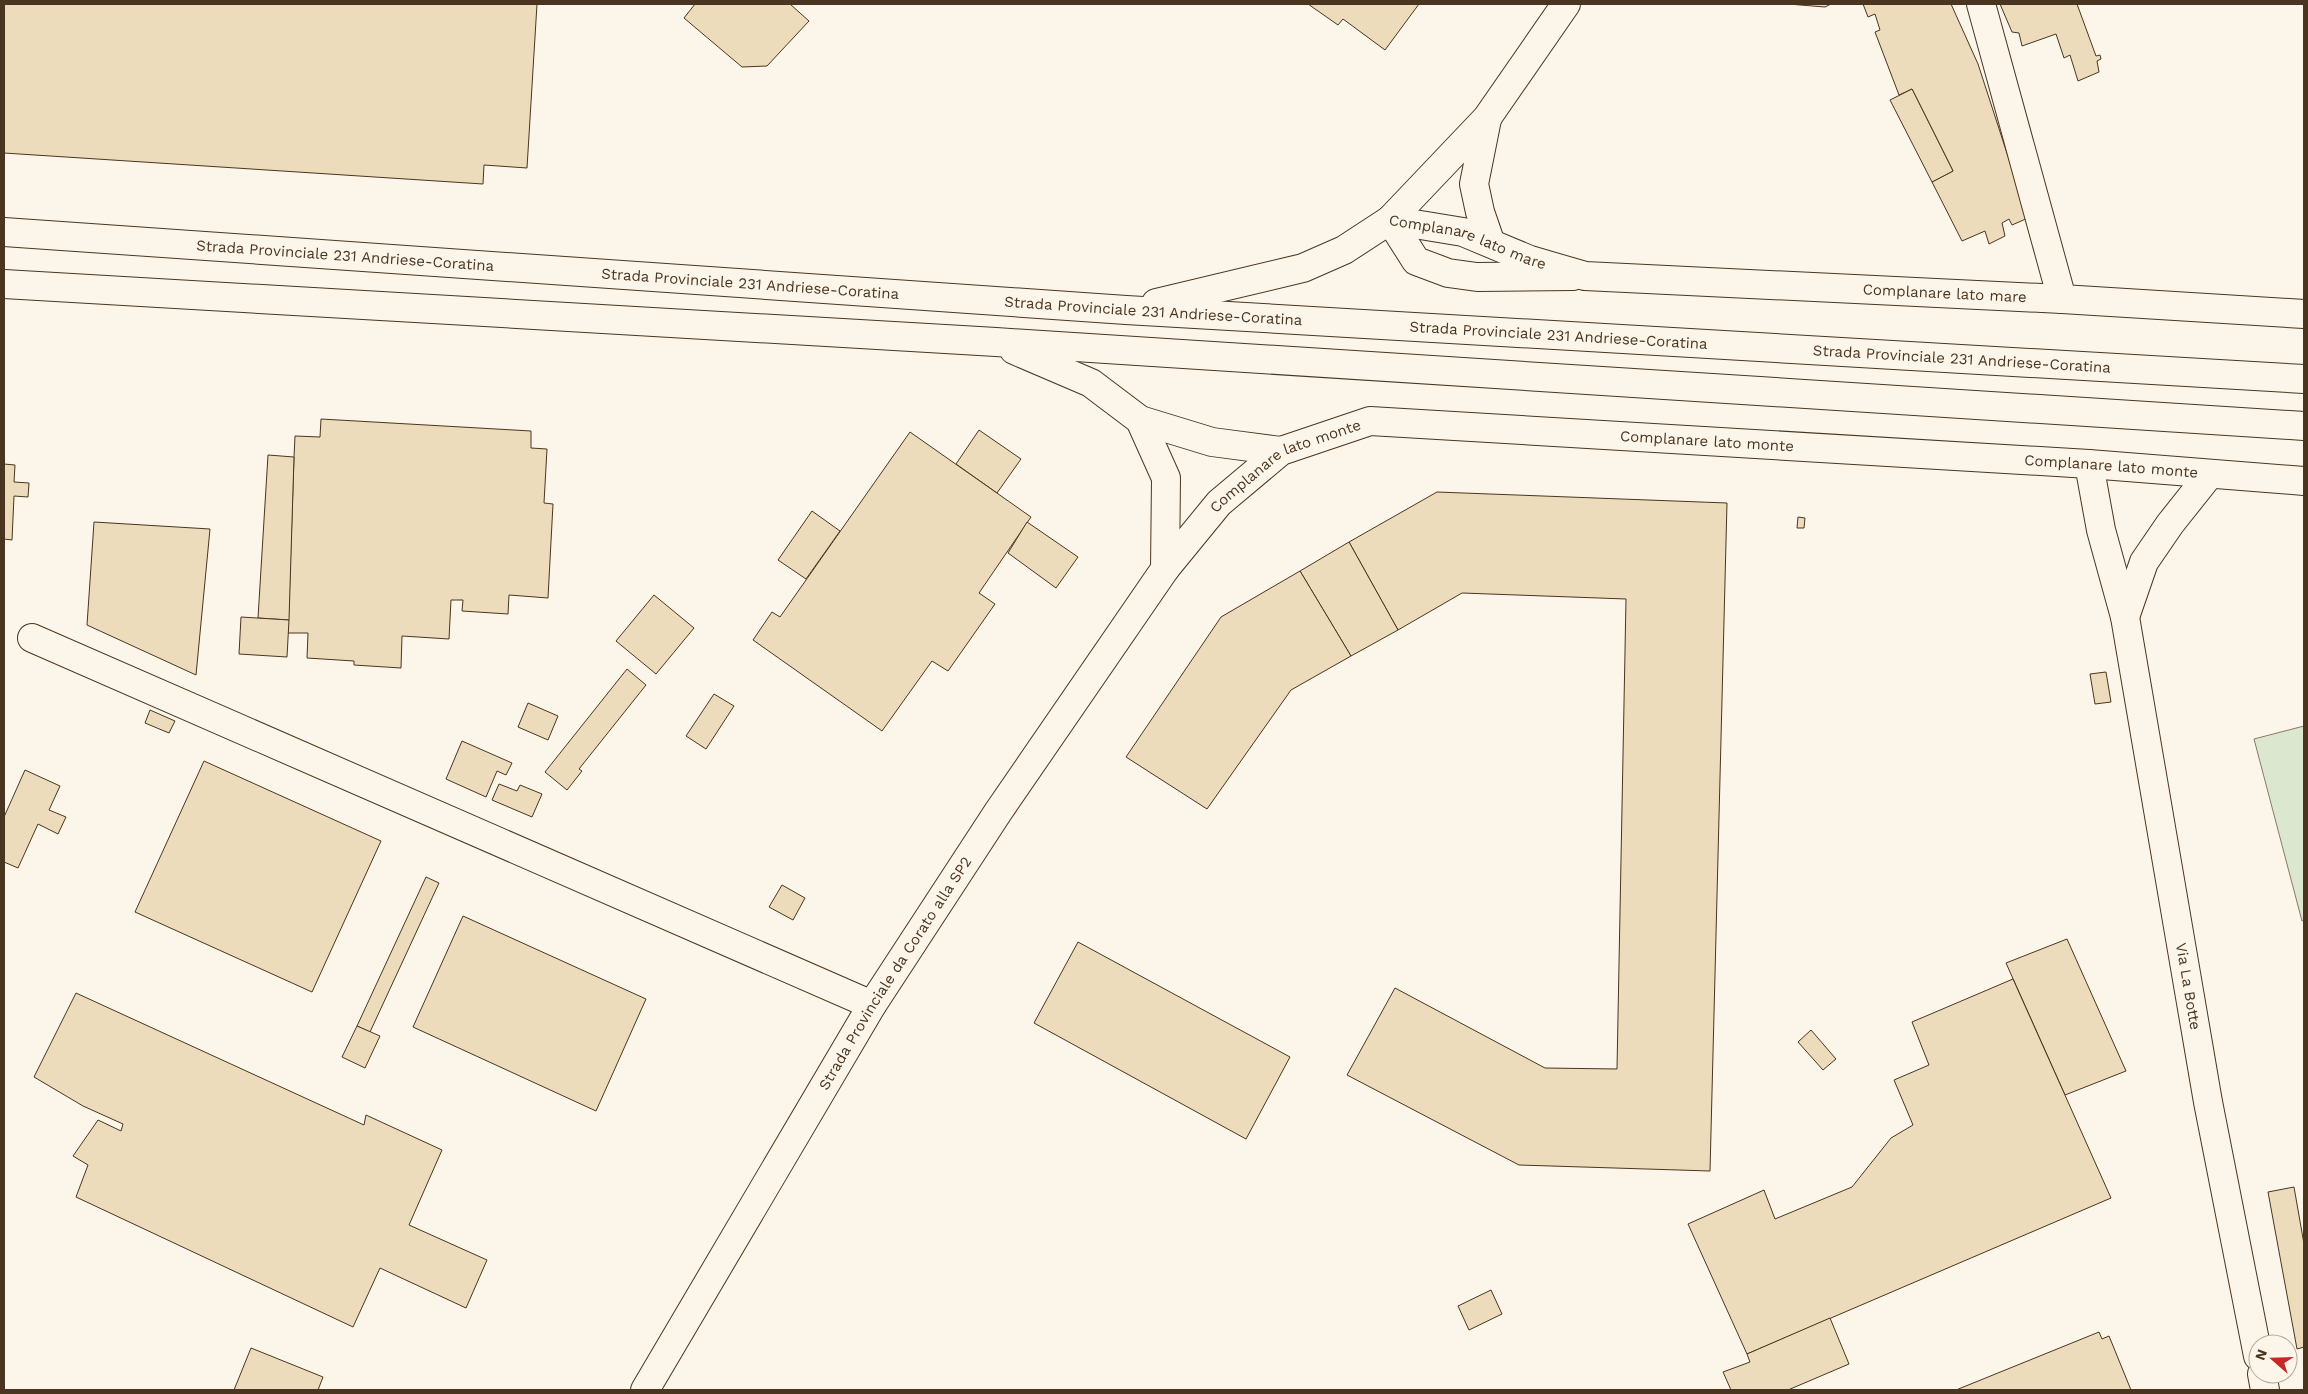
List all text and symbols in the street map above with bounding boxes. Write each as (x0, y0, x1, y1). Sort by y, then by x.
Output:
street label: Complanare lato mare (1387, 211, 1548, 273)
street label: Strada Provinciale 231 Andriese-Coratina (196, 236, 495, 275)
street label: Strada Provinciale 231 Andriese-Coratina (601, 265, 900, 303)
street label: Complanare lato mare (1862, 280, 2027, 306)
street label: Strada Provinciale 231 Andriese-Coratina (1004, 293, 1303, 329)
street label: Strada Provinciale 231 Andriese-Coratina (1409, 318, 1709, 353)
street label: Strada Provinciale 231 Andriese-Coratina (1812, 341, 2112, 377)
street label: Complanare lato monte (1206, 416, 1363, 516)
street label: Complanare lato monte (1619, 427, 1795, 455)
street label: Complanare lato monte (2024, 451, 2199, 482)
street label: Strada Provinciale da Corato alla SP2 (815, 853, 975, 1093)
street label: Via La Botte (2172, 941, 2205, 1031)
north arrow (2248, 1334, 2298, 1384)
text: N (2251, 1347, 2270, 1362)

